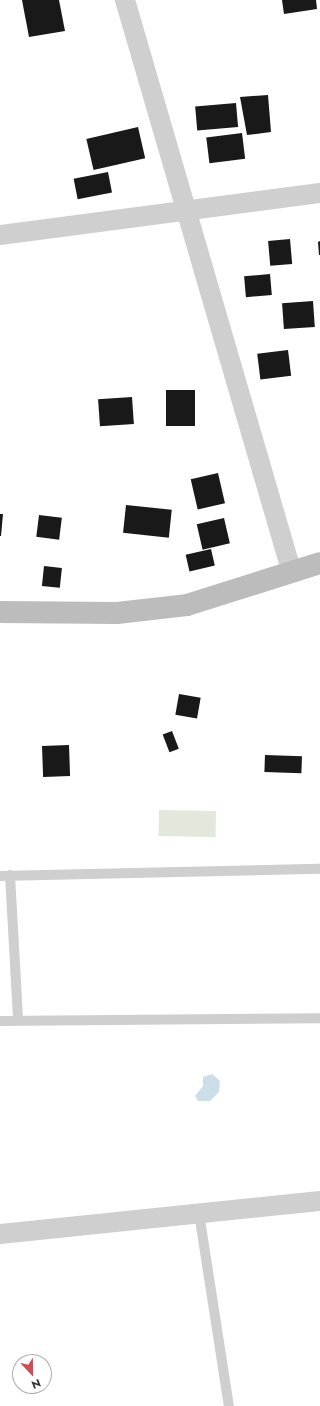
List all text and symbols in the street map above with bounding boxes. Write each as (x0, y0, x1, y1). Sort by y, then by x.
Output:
north arrow (12, 1354, 52, 1394)
text: N (29, 1375, 43, 1393)

